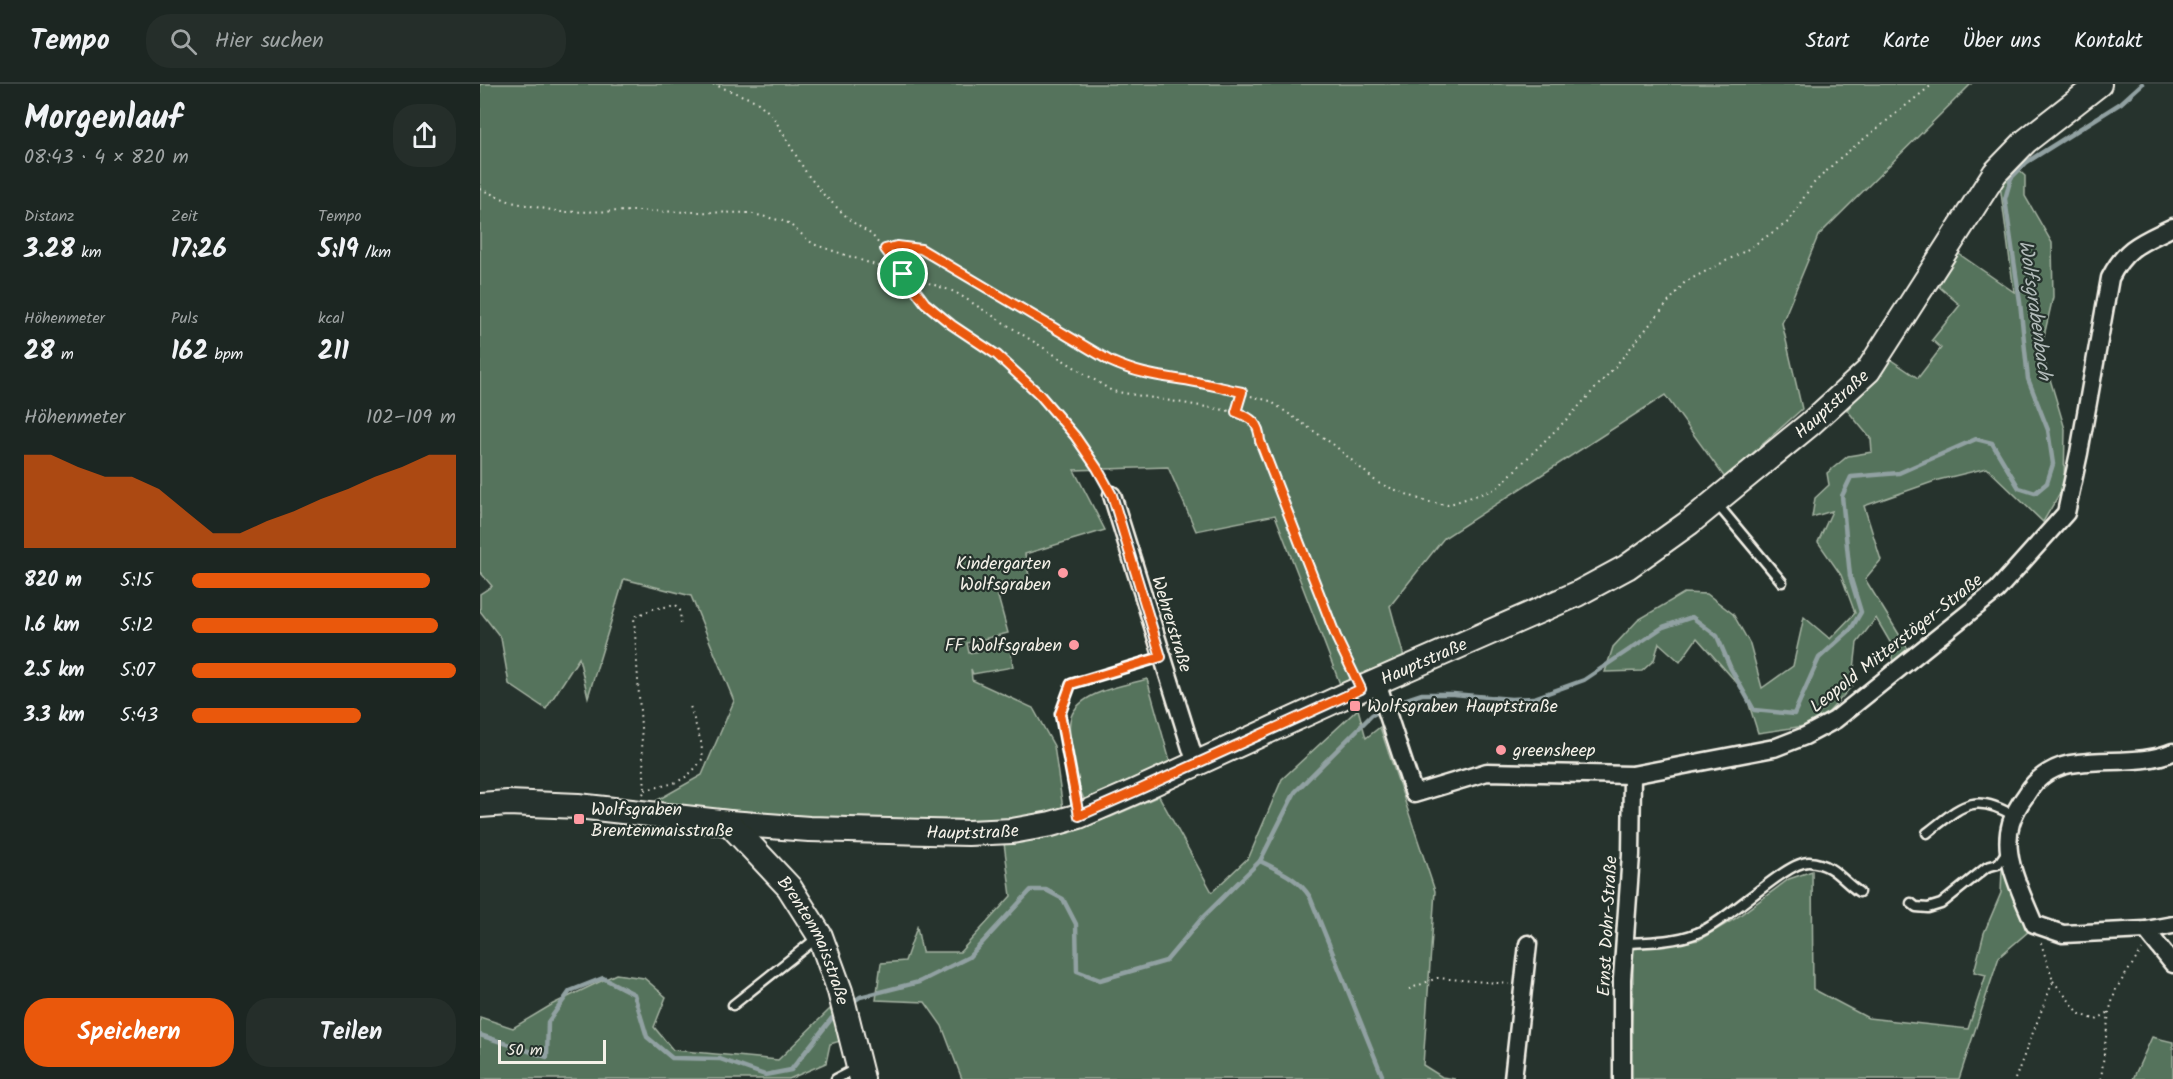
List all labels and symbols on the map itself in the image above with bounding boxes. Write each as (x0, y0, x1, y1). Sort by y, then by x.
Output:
water label: Wolfsgrabenbach (2008, 238, 2060, 384)
pin (877, 248, 928, 299)
street label: Hauptstraße (1789, 363, 1877, 447)
place label: Kindergarten Wolfsgraben (956, 550, 1051, 600)
marker: Kindergarten Wolfsgraben (1056, 566, 1070, 580)
street label: Leopold Mitterstöger-Straße (1804, 567, 1990, 721)
street label: Wehrerstraße (1142, 573, 1199, 676)
street label: Hauptstraße (1376, 631, 1472, 694)
place label: FF Wolfsgraben (945, 632, 1062, 661)
marker: FF Wolfsgraben (1067, 638, 1081, 652)
place label: Wolfsgraben Hauptstraße (1367, 693, 1558, 722)
marker: Wolfsgraben Hauptstraße (1348, 699, 1362, 713)
place label: greensheep (1512, 737, 1596, 766)
marker: greensheep (1494, 743, 1508, 757)
place label: Wolfsgraben Brentenmaisstraße (591, 796, 733, 846)
marker: Wolfsgraben Brentenmaisstraße (572, 812, 586, 826)
street label: Hauptstraße (926, 817, 1022, 849)
street label: Ernst Dohr-Straße (1590, 855, 1627, 997)
street label: Brentenmaisstraße (769, 869, 856, 1008)
scale bar (498, 1037, 606, 1064)

